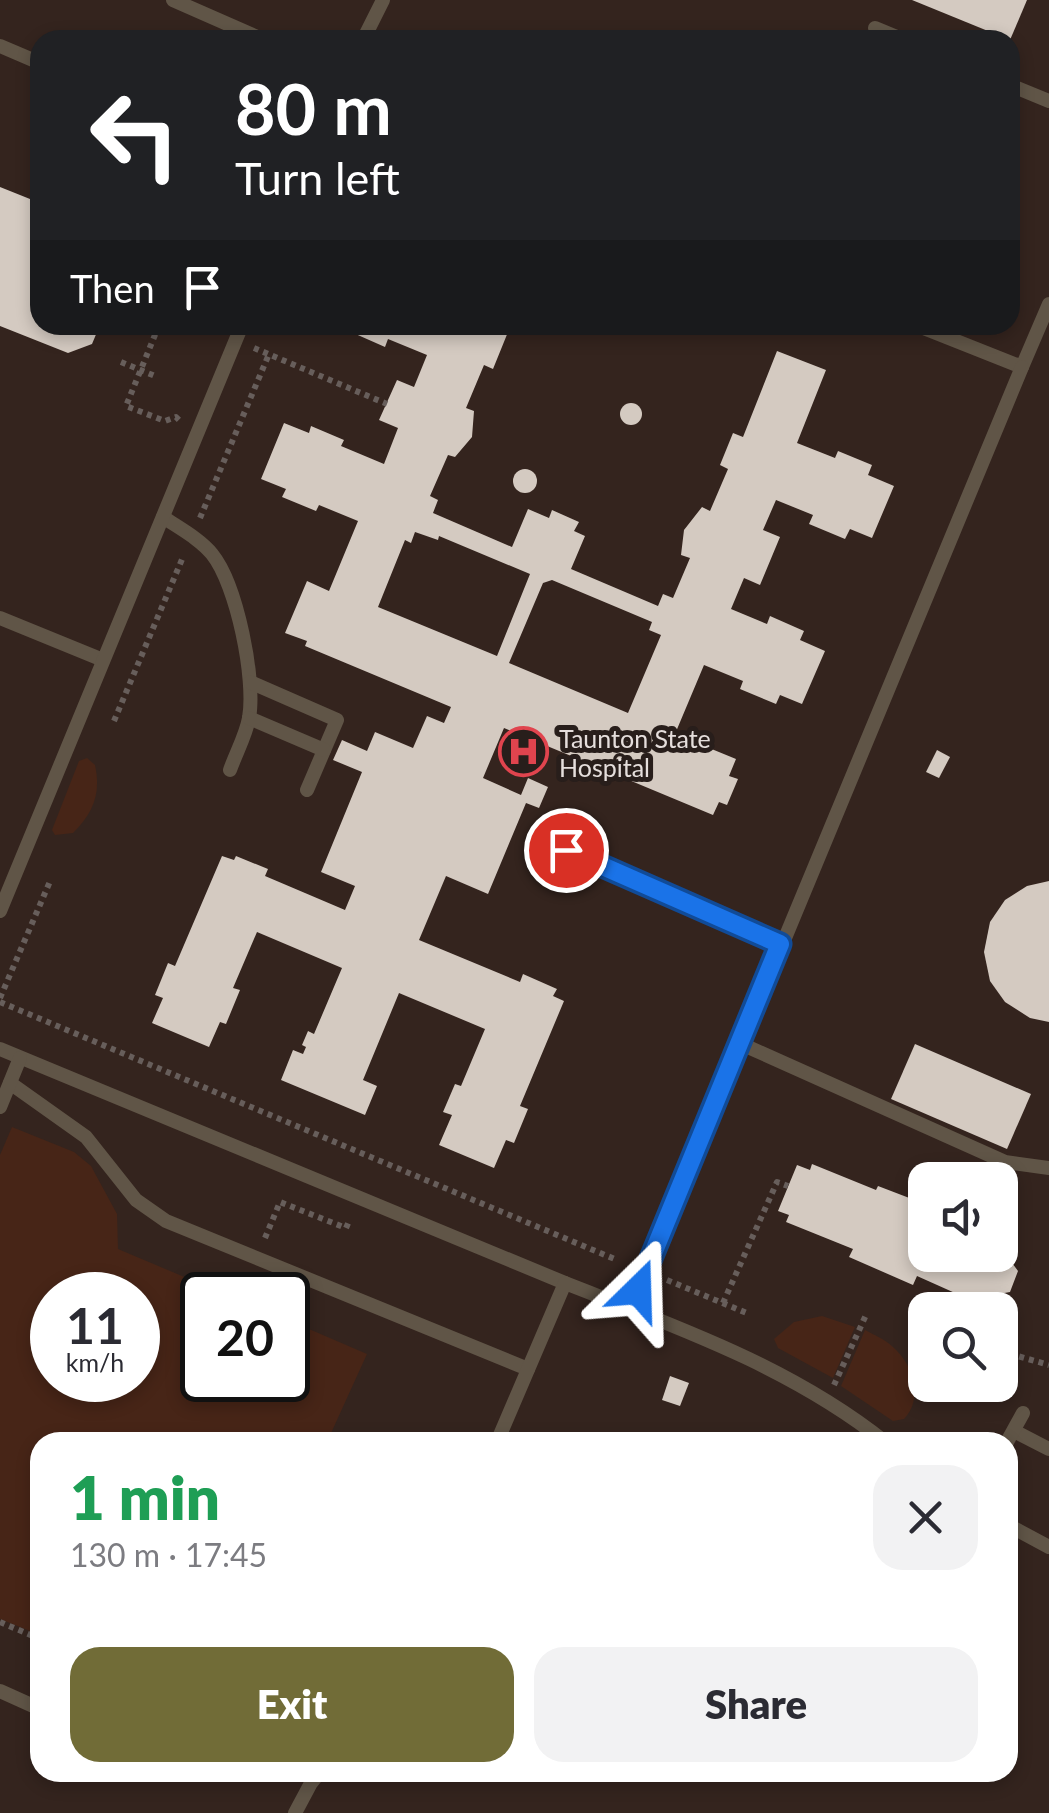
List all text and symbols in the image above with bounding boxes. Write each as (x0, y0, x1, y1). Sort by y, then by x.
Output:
text: 80 m (235, 66, 392, 150)
icon: left (70, 70, 200, 200)
text: Turn left (235, 151, 400, 205)
icon: arrive (175, 260, 230, 315)
text: Then (70, 265, 155, 311)
place label: Taunton State Hospital (559, 723, 711, 782)
hospital icon: Taunton State Hospital (498, 726, 550, 778)
pin (524, 808, 609, 893)
icon: arrive (539, 823, 594, 878)
map controls (908, 1162, 1018, 1402)
button: sound (908, 1162, 1018, 1272)
position arrow (586, 1238, 690, 1342)
speed limit sign: 20 (180, 1272, 310, 1402)
button: search (908, 1292, 1018, 1402)
text: 11 (66, 1295, 124, 1355)
text: km/h (66, 1347, 124, 1377)
text: 1 min (70, 1461, 220, 1533)
button: close (873, 1465, 978, 1570)
text: 130 m · 17:45 (70, 1535, 267, 1574)
button: Exit (70, 1647, 514, 1762)
button: Share (534, 1647, 978, 1762)

